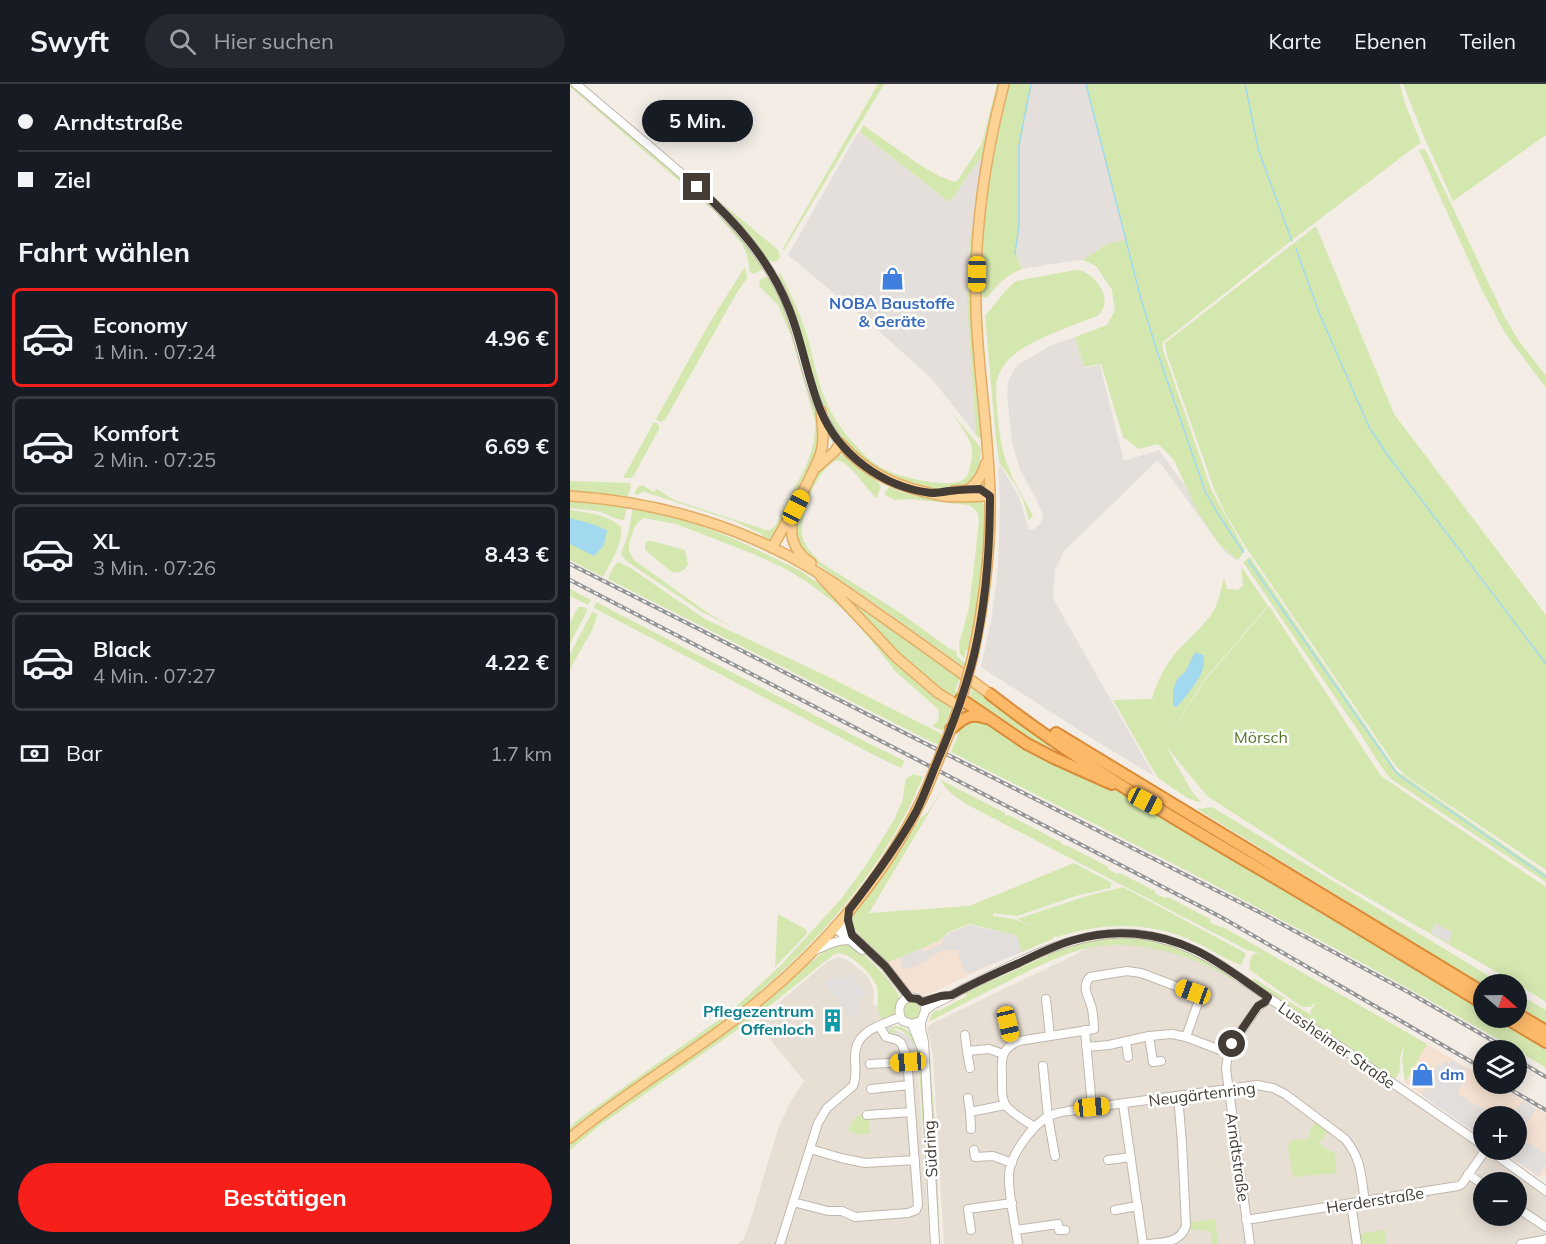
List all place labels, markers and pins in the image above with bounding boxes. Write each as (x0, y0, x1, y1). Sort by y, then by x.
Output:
shop icon: NOBA Baustoffe & Geräte (879, 265, 905, 291)
place label: NOBA Baustoffe & Geräte (829, 293, 955, 331)
place label: Pflegezentrum Offenloch (703, 1001, 814, 1039)
building icon: Pflegezentrum Offenloch (819, 1007, 845, 1033)
shop icon: dm (1409, 1061, 1435, 1087)
place label: dm (1440, 1064, 1464, 1084)

